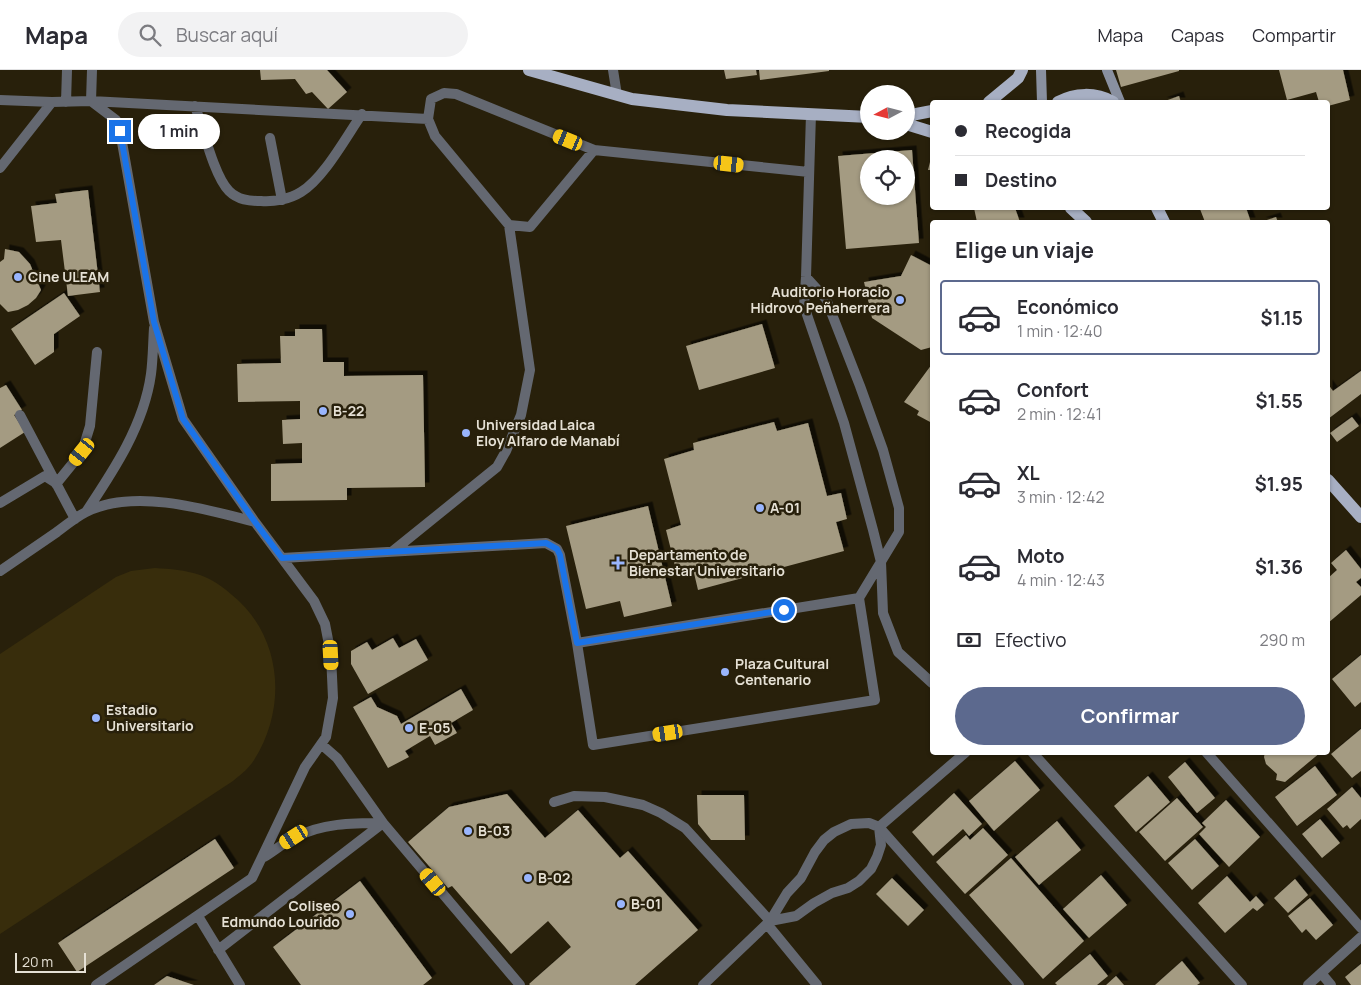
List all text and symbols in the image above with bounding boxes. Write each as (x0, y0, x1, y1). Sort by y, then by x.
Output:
search box (118, 12, 468, 57)
text: Mapa (25, 18, 88, 51)
icon: search (136, 21, 164, 49)
text: Buscar aquí (176, 22, 278, 48)
text: Mapa (1097, 23, 1143, 47)
text: Capas (1171, 23, 1224, 47)
text: Compartir (1252, 23, 1336, 47)
north arrow (860, 85, 915, 140)
map controls (860, 85, 915, 205)
callout: 1 min (138, 114, 220, 148)
text: Recogida (985, 118, 1071, 144)
route end (109, 120, 131, 142)
text: 1 min (159, 120, 199, 142)
car (551, 127, 584, 153)
button: locate (860, 150, 915, 205)
car (713, 155, 744, 173)
text: Destino (985, 167, 1057, 193)
text: Elige un viaje (955, 235, 1094, 265)
place label: Cine ULEAM (28, 267, 109, 286)
marker: Cine ULEAM (12, 271, 24, 283)
place label: Auditorio Horacio Hidrovo Peñaherrera (750, 282, 890, 317)
marker: Auditorio Horacio Hidrovo Peñaherrera (894, 294, 906, 306)
text: Económico (1017, 294, 1119, 320)
icon: car (957, 295, 1002, 340)
text: $1.15 (1261, 305, 1303, 331)
text: 1 min · 12:40 (1017, 320, 1103, 342)
text: Confort (1017, 377, 1089, 403)
icon: car (957, 378, 1002, 423)
text: $1.55 (1255, 388, 1303, 414)
place label: B-22 (333, 401, 364, 420)
text: 2 min · 12:41 (1017, 403, 1102, 425)
marker: B-22 (317, 405, 329, 417)
place label: Universidad Laica Eloy Alfaro de Manabí (476, 415, 620, 450)
marker: Universidad Laica Eloy Alfaro de Manabí (460, 427, 472, 439)
car (66, 436, 97, 468)
text: XL (1017, 460, 1040, 486)
icon: car (957, 461, 1002, 506)
text: $1.95 (1255, 471, 1303, 497)
text: 3 min · 12:42 (1017, 486, 1105, 508)
place label: A-01 (770, 498, 800, 517)
marker: A-01 (754, 502, 766, 514)
text: Moto (1017, 543, 1064, 569)
icon: car (957, 544, 1002, 589)
place label: Departamento de Bienestar Universitario (629, 545, 785, 580)
text: $1.36 (1255, 554, 1303, 580)
marker: Departamento de Bienestar Universitario (611, 556, 625, 570)
text: 4 min · 12:43 (1017, 569, 1105, 591)
route start (773, 599, 795, 621)
icon: cash (955, 626, 983, 654)
text: Efectivo (995, 627, 1066, 653)
text: 290 m (1259, 629, 1305, 651)
car (322, 640, 339, 670)
place label: Plaza Cultural Centenario (735, 654, 829, 689)
marker: Plaza Cultural Centenario (719, 666, 731, 678)
button: Confirmar (955, 687, 1305, 745)
place label: Estadio Universitario (106, 700, 194, 735)
marker: Estadio Universitario (90, 712, 102, 724)
place label: E-05 (419, 718, 451, 737)
marker: E-05 (403, 722, 415, 734)
car (652, 723, 683, 743)
place label: B-03 (478, 821, 510, 840)
car (277, 823, 310, 851)
marker: B-03 (462, 825, 474, 837)
car (417, 866, 448, 898)
place label: B-02 (538, 868, 570, 887)
marker: B-02 (522, 872, 534, 884)
place label: B-01 (631, 894, 661, 913)
place label: Coliseo Edmundo Lourido (221, 896, 340, 931)
marker: B-01 (615, 898, 627, 910)
marker: Coliseo Edmundo Lourido (344, 908, 356, 920)
scale bar (15, 950, 86, 973)
text: 20 m (22, 952, 53, 971)

